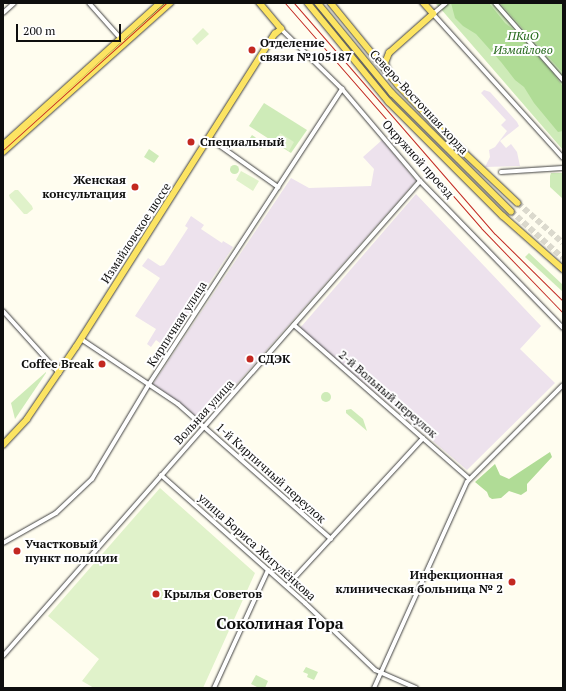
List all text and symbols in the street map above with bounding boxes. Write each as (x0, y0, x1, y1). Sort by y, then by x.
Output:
scale bar (18, 16, 123, 42)
text: 200 m (23, 23, 55, 38)
park label: ПКиО Измайлово (493, 29, 553, 57)
place label: Отделение связи №105187 (260, 36, 352, 64)
marker: Отделение связи №105187 (247, 45, 257, 55)
street label: Северо-Восточная хорда (367, 47, 471, 157)
street label: Окружной проезд (379, 117, 457, 201)
place label: Специальный (200, 135, 285, 149)
marker: Специальный (185, 136, 197, 148)
place label: Женская консультация (42, 173, 126, 201)
street label: Измайловское шоссе (98, 180, 174, 286)
marker: Женская консультация (129, 181, 141, 193)
street label: Кирпичная улица (144, 279, 210, 369)
street label: 2-й Вольный переулок (336, 347, 440, 441)
place label: СДЭК (258, 352, 290, 366)
marker: СДЭК (245, 354, 255, 364)
place label: Coffee Break (21, 357, 94, 371)
marker: Coffee Break (97, 359, 107, 369)
street label: Вольная улица (171, 377, 237, 447)
street label: 1-й Кирпичный переулок (213, 420, 329, 526)
street label: улица Бориса Жигулёнкова (195, 490, 319, 604)
place label: Участковый пункт полиции (25, 537, 118, 565)
marker: Участковый пункт полиции (12, 546, 22, 556)
place label: Инфекционная клиническая больница № 2 (335, 568, 503, 596)
marker: Инфекционная клиническая больница № 2 (506, 576, 518, 588)
place label: Крылья Советов (164, 587, 262, 601)
marker: Крылья Советов (151, 589, 161, 599)
district label: Соколиная Гора (216, 613, 344, 633)

